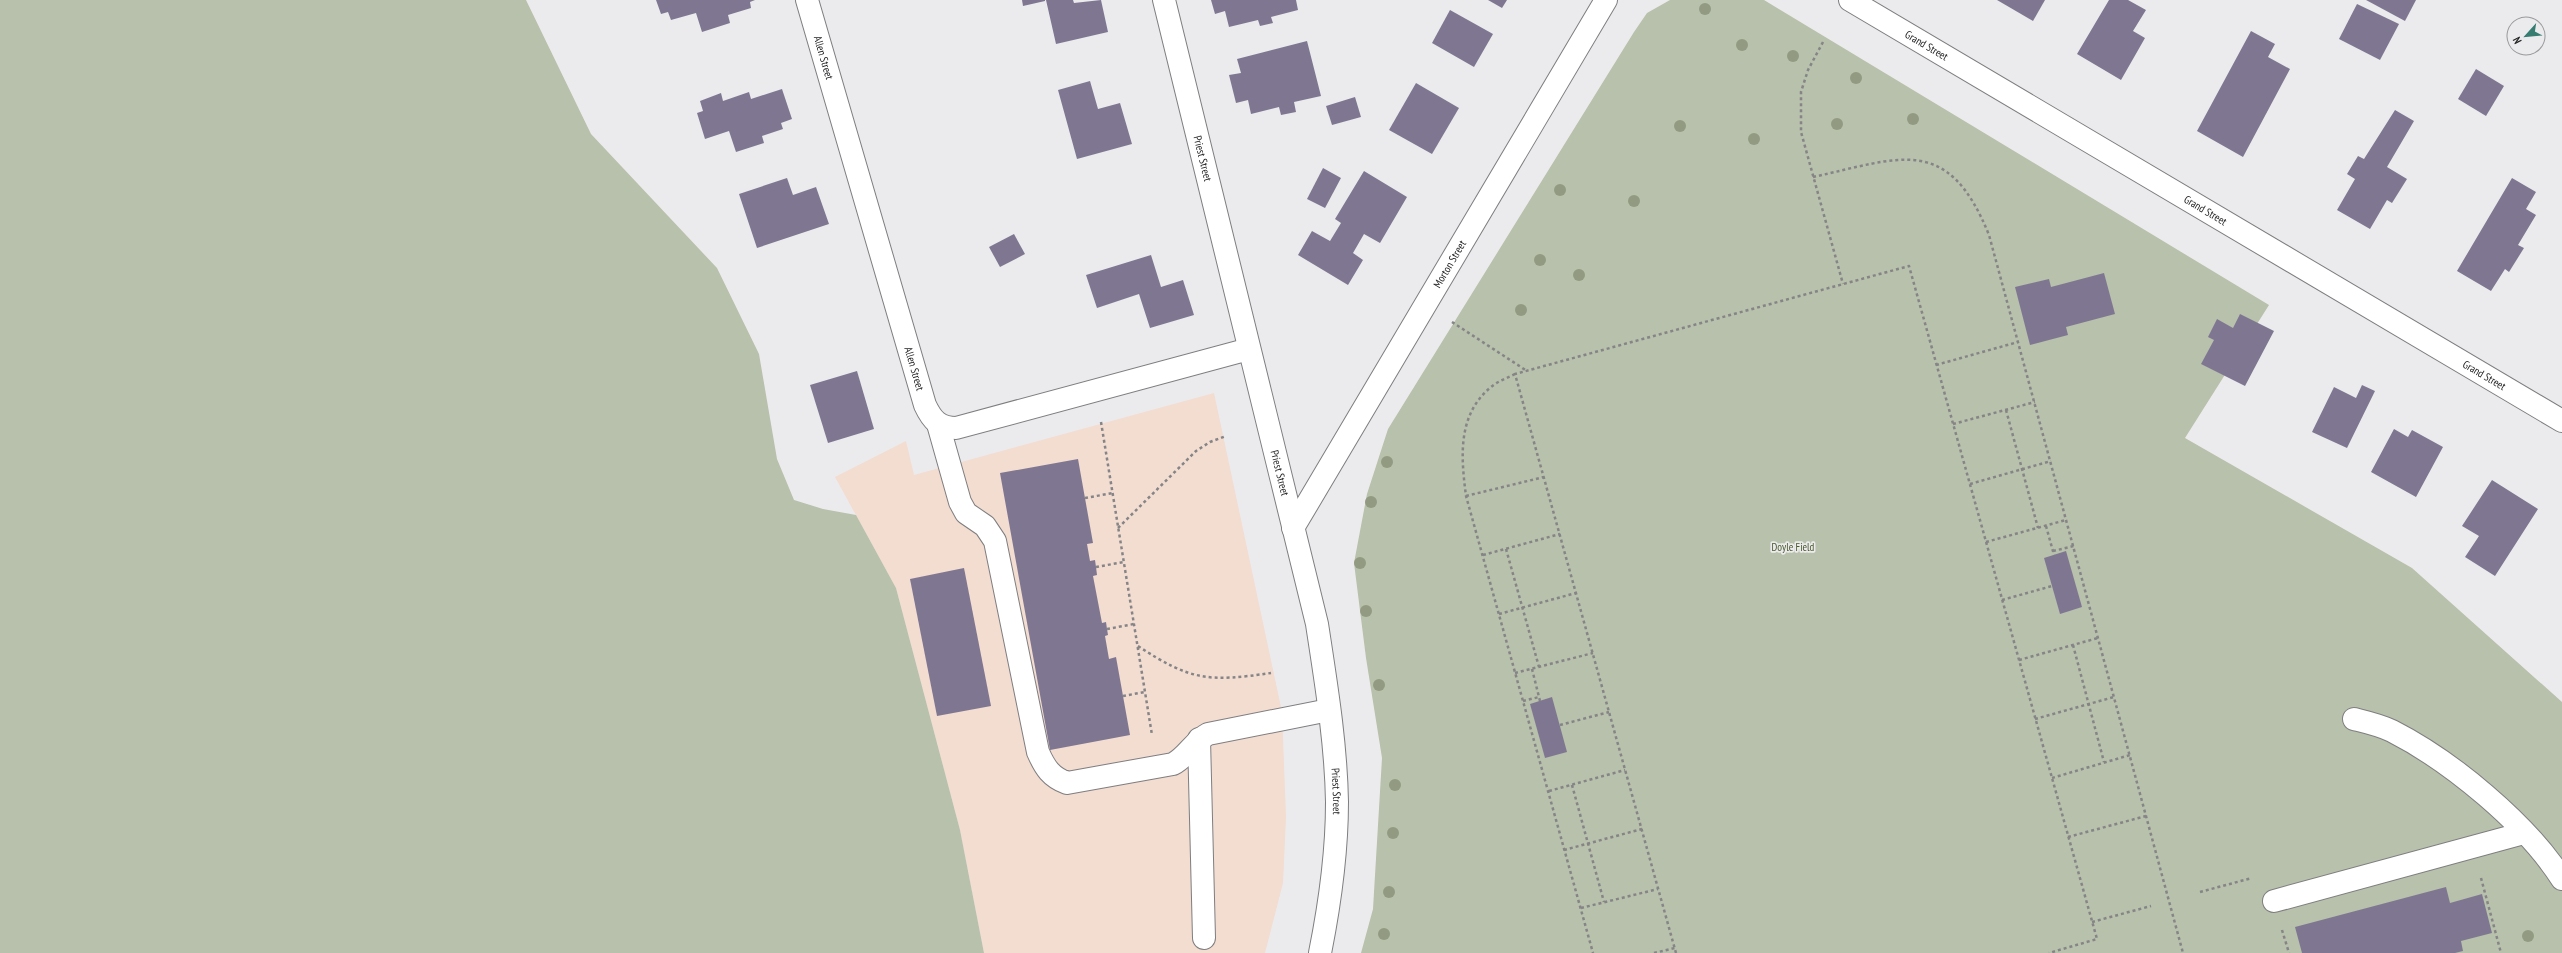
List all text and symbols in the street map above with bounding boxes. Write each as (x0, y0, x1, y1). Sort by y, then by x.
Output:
north arrow (2506, 16, 2546, 56)
street label: Grand Street (1903, 27, 1951, 63)
street label: Allen Street (811, 34, 837, 81)
text: N (2509, 35, 2525, 46)
street label: Priest Street (1190, 134, 1215, 183)
street label: Grand Street (2181, 192, 2230, 228)
street label: Morton Street (1430, 238, 1469, 290)
street label: Allen Street (901, 345, 927, 392)
street label: Grand Street (2460, 357, 2508, 393)
street label: Priest Street (1268, 449, 1292, 497)
park label: Doyle Field (1772, 540, 1815, 554)
street label: Priest Street (1329, 768, 1344, 815)

